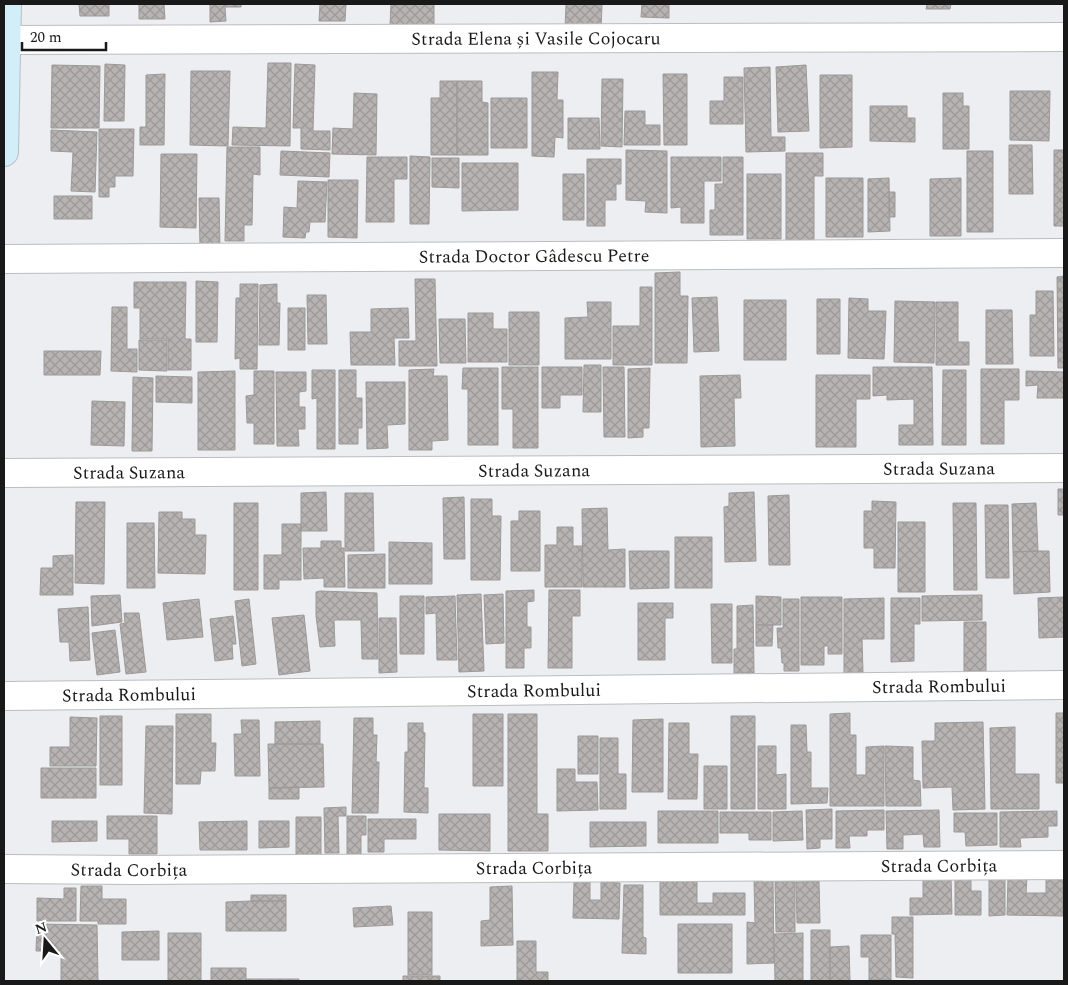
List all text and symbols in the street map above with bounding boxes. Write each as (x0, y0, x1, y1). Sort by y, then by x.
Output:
scale bar (22, 20, 106, 52)
street label: Strada Elena și Vasile Cojocaru (411, 25, 661, 53)
text: 20 m (30, 26, 62, 49)
street label: Strada Doctor Gâdescu Petre (419, 242, 649, 271)
street label: Strada Suzana (883, 455, 995, 483)
street label: Strada Suzana (478, 457, 590, 485)
street label: Strada Suzana (73, 459, 185, 487)
street label: Strada Rombului (872, 673, 1006, 701)
street label: Strada Rombului (467, 677, 601, 705)
street label: Strada Rombului (62, 681, 196, 709)
street label: Strada Corbița (881, 852, 998, 880)
street label: Strada Corbița (476, 855, 593, 882)
street label: Strada Corbița (71, 857, 188, 884)
north arrow (20, 915, 70, 965)
text: N (32, 916, 50, 940)

